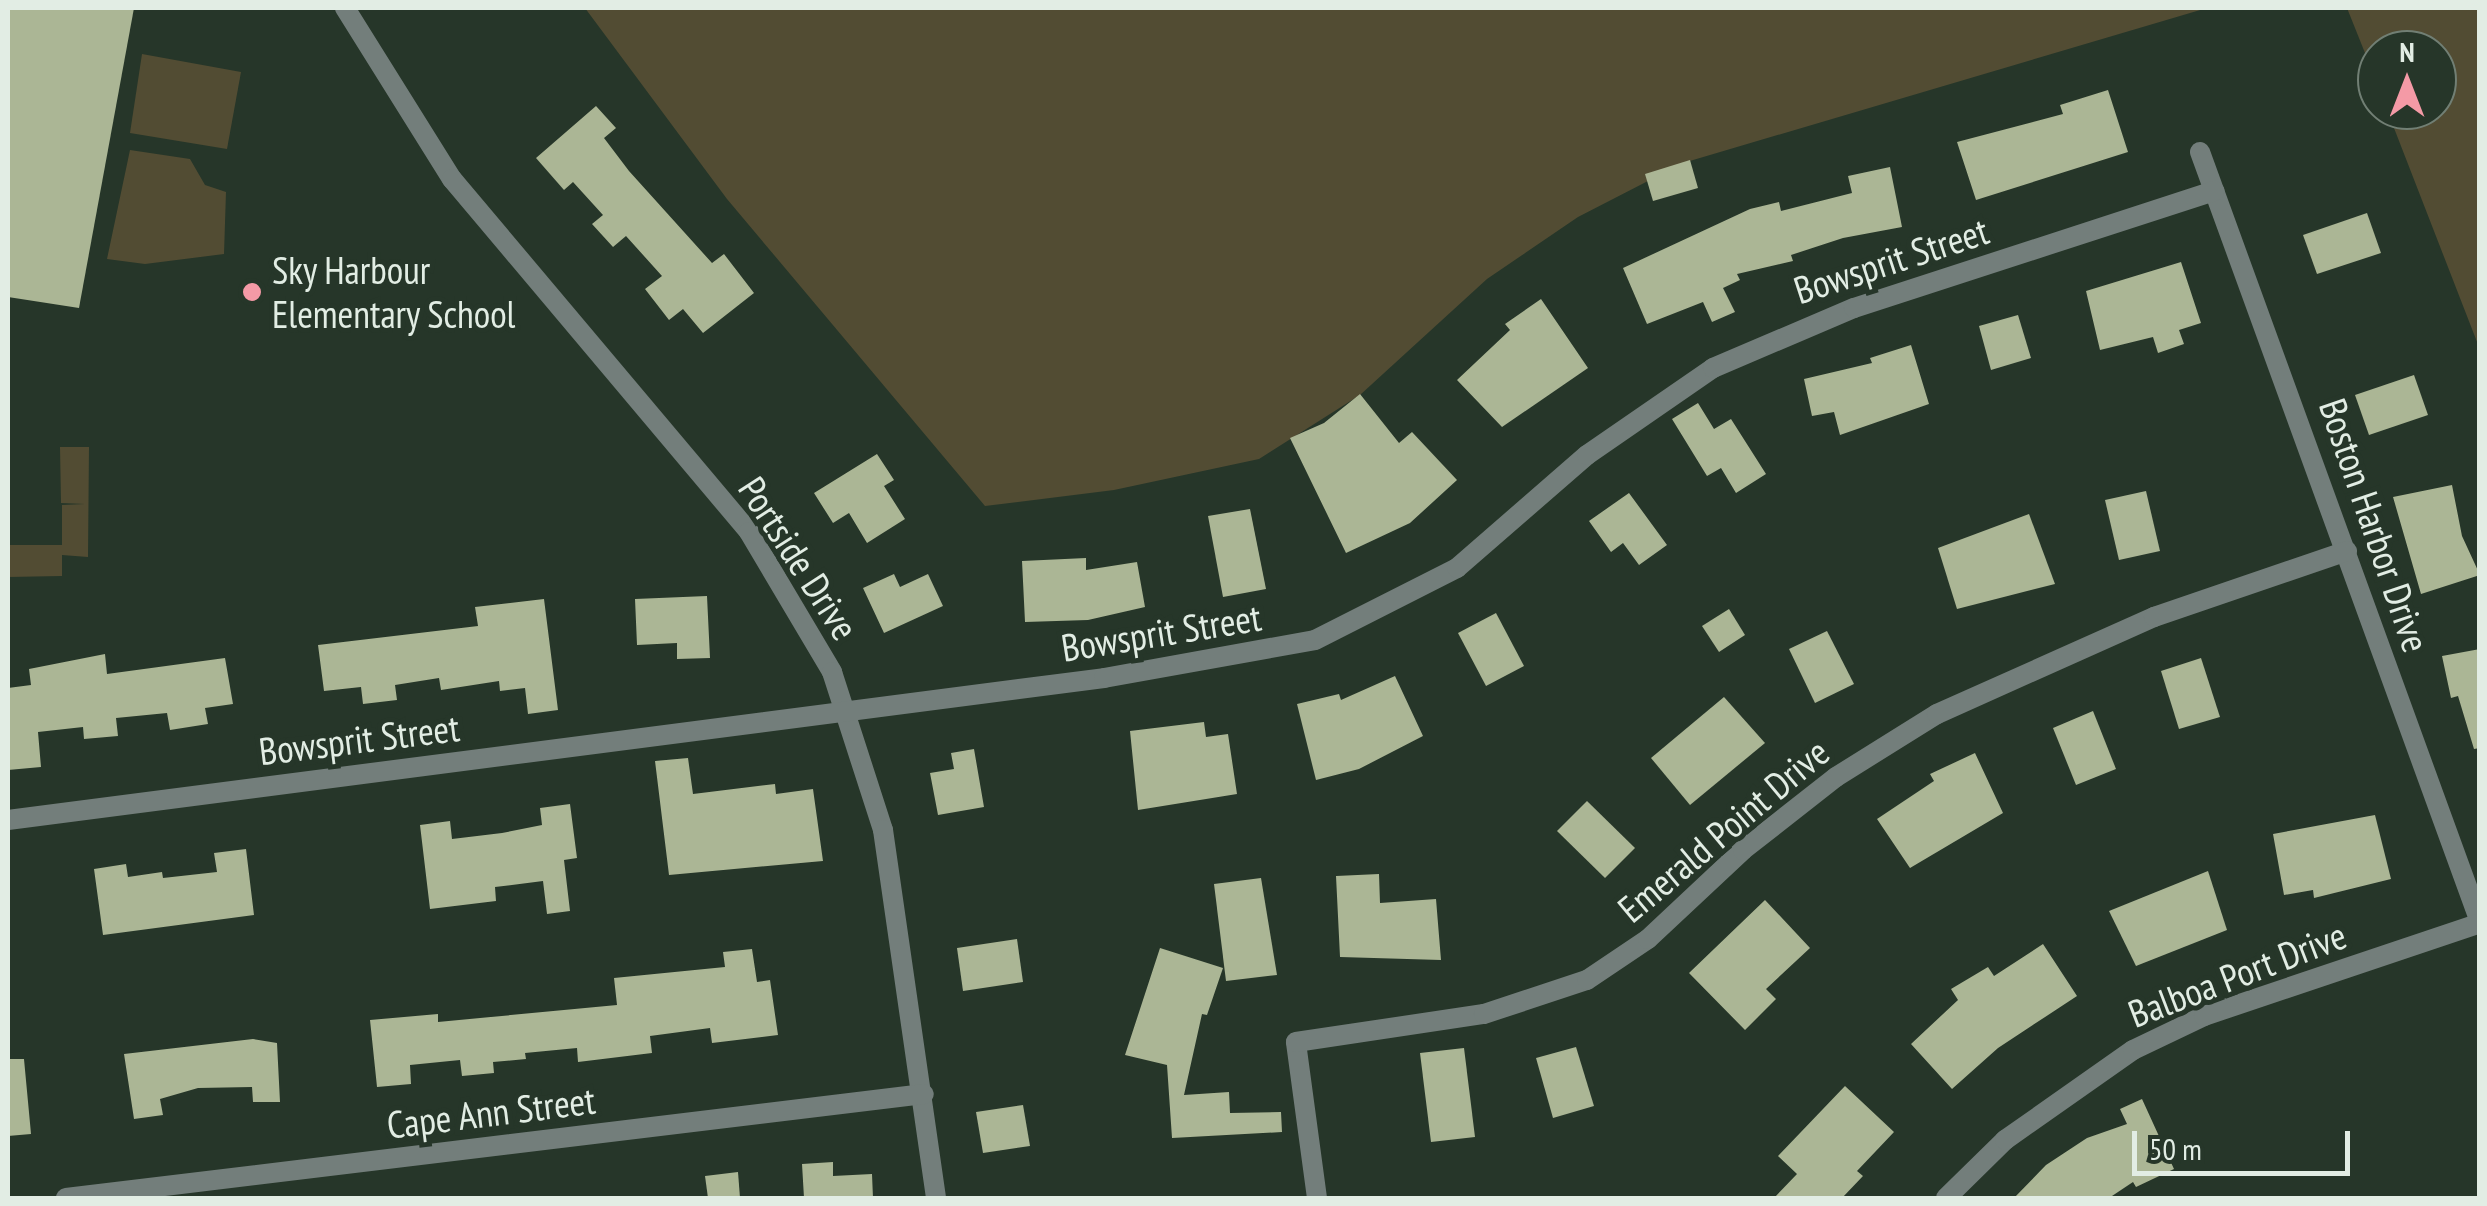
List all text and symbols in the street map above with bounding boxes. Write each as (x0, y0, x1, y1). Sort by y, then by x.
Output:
north arrow (2357, 30, 2457, 130)
text: N (2399, 33, 2415, 70)
street label: Bowsprit Street (1788, 207, 1994, 313)
place label: Sky Harbour Elementary School (272, 247, 517, 336)
marker: Sky Harbour Elementary School (241, 281, 263, 303)
street label: Boston Harbor Drive (2310, 392, 2440, 658)
street label: Portside Drive (730, 468, 868, 648)
street label: Bowsprit Street (1058, 594, 1264, 670)
street label: Bowsprit Street (256, 704, 462, 774)
street label: Emerald Point Drive (1609, 729, 1837, 931)
street label: Balboa Port Drive (2122, 912, 2352, 1036)
street label: Cape Ann Street (384, 1077, 598, 1147)
scale bar (2137, 1111, 2354, 1173)
text: 50 m (2149, 1129, 2202, 1168)

